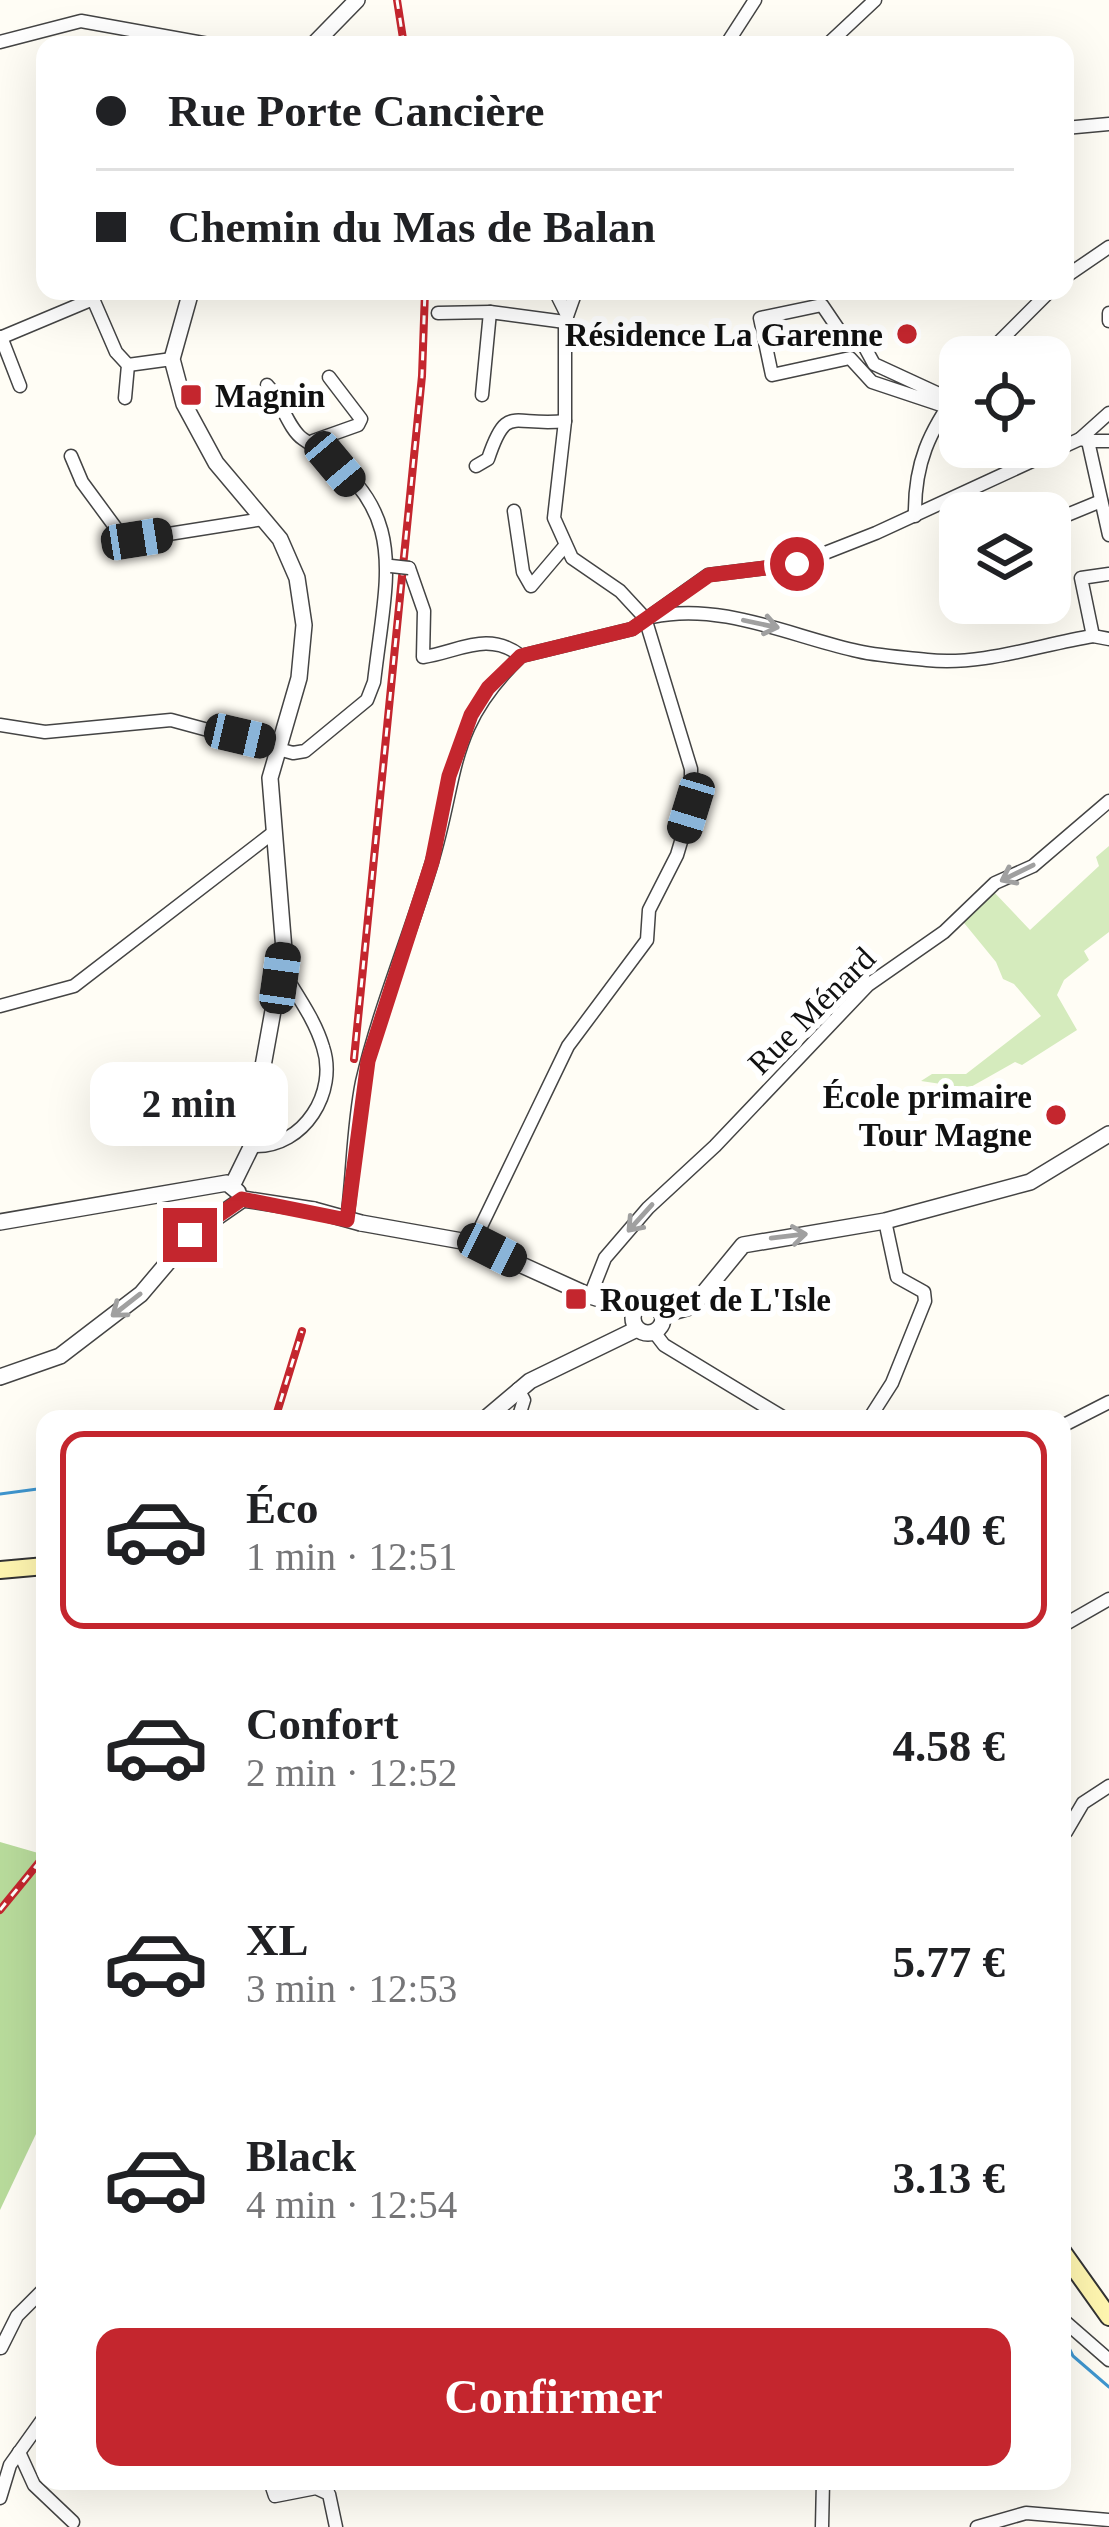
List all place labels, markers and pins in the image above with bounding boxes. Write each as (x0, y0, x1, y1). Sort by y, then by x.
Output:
place label: Résidence La Garenne (565, 317, 883, 353)
marker: Résidence La Garenne (894, 321, 920, 347)
place label: Magnin (215, 378, 325, 414)
marker: Magnin (178, 382, 204, 408)
place label: École primaire Tour Magne (823, 1079, 1032, 1153)
marker: École primaire Tour Magne (1043, 1102, 1069, 1128)
place label: Rouget de L'Isle (600, 1282, 831, 1318)
marker: Rouget de L'Isle (563, 1286, 589, 1312)

